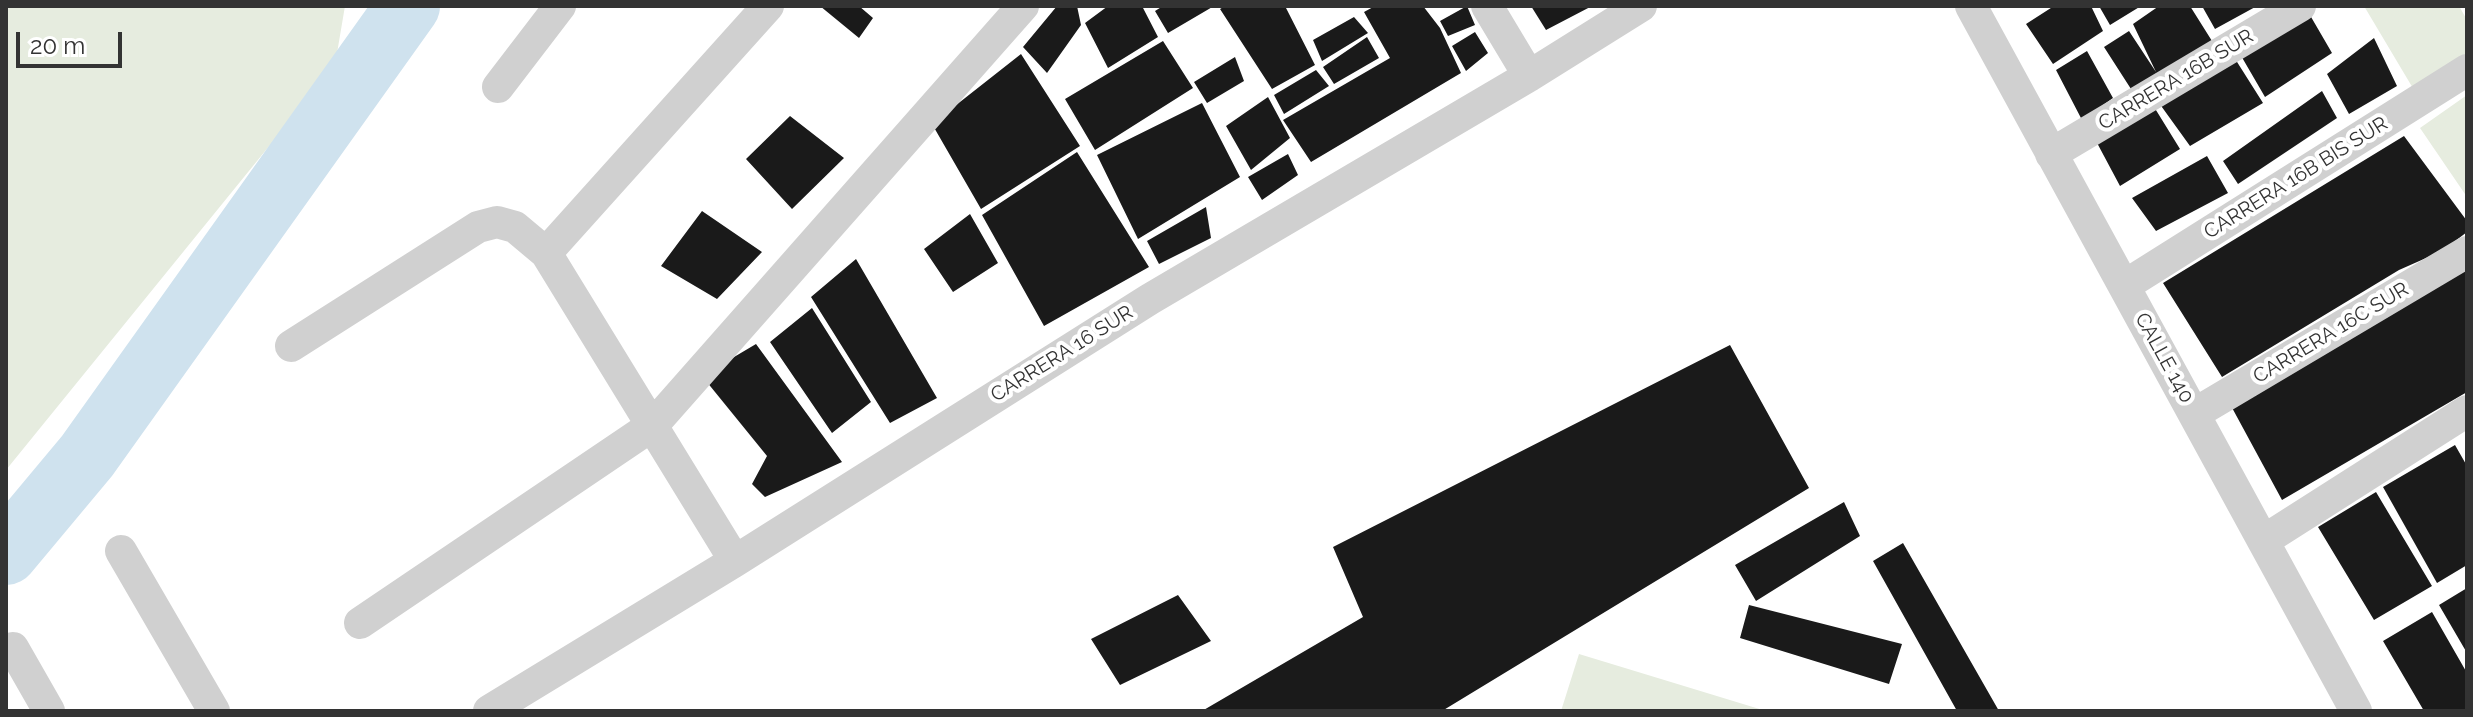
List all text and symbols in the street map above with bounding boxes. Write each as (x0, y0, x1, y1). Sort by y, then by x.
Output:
scale bar (20, 16, 126, 66)
street label: CARRERA 16B SUR (2094, 24, 2258, 136)
text: 20 m (30, 31, 85, 60)
street label: CARRERA 16B BIS SUR (2200, 112, 2392, 244)
street label: CARRERA 16C SUR (2249, 277, 2413, 389)
street label: CARRERA 16 SUR (987, 301, 1137, 407)
street label: CALLE 140 (2129, 309, 2199, 407)

